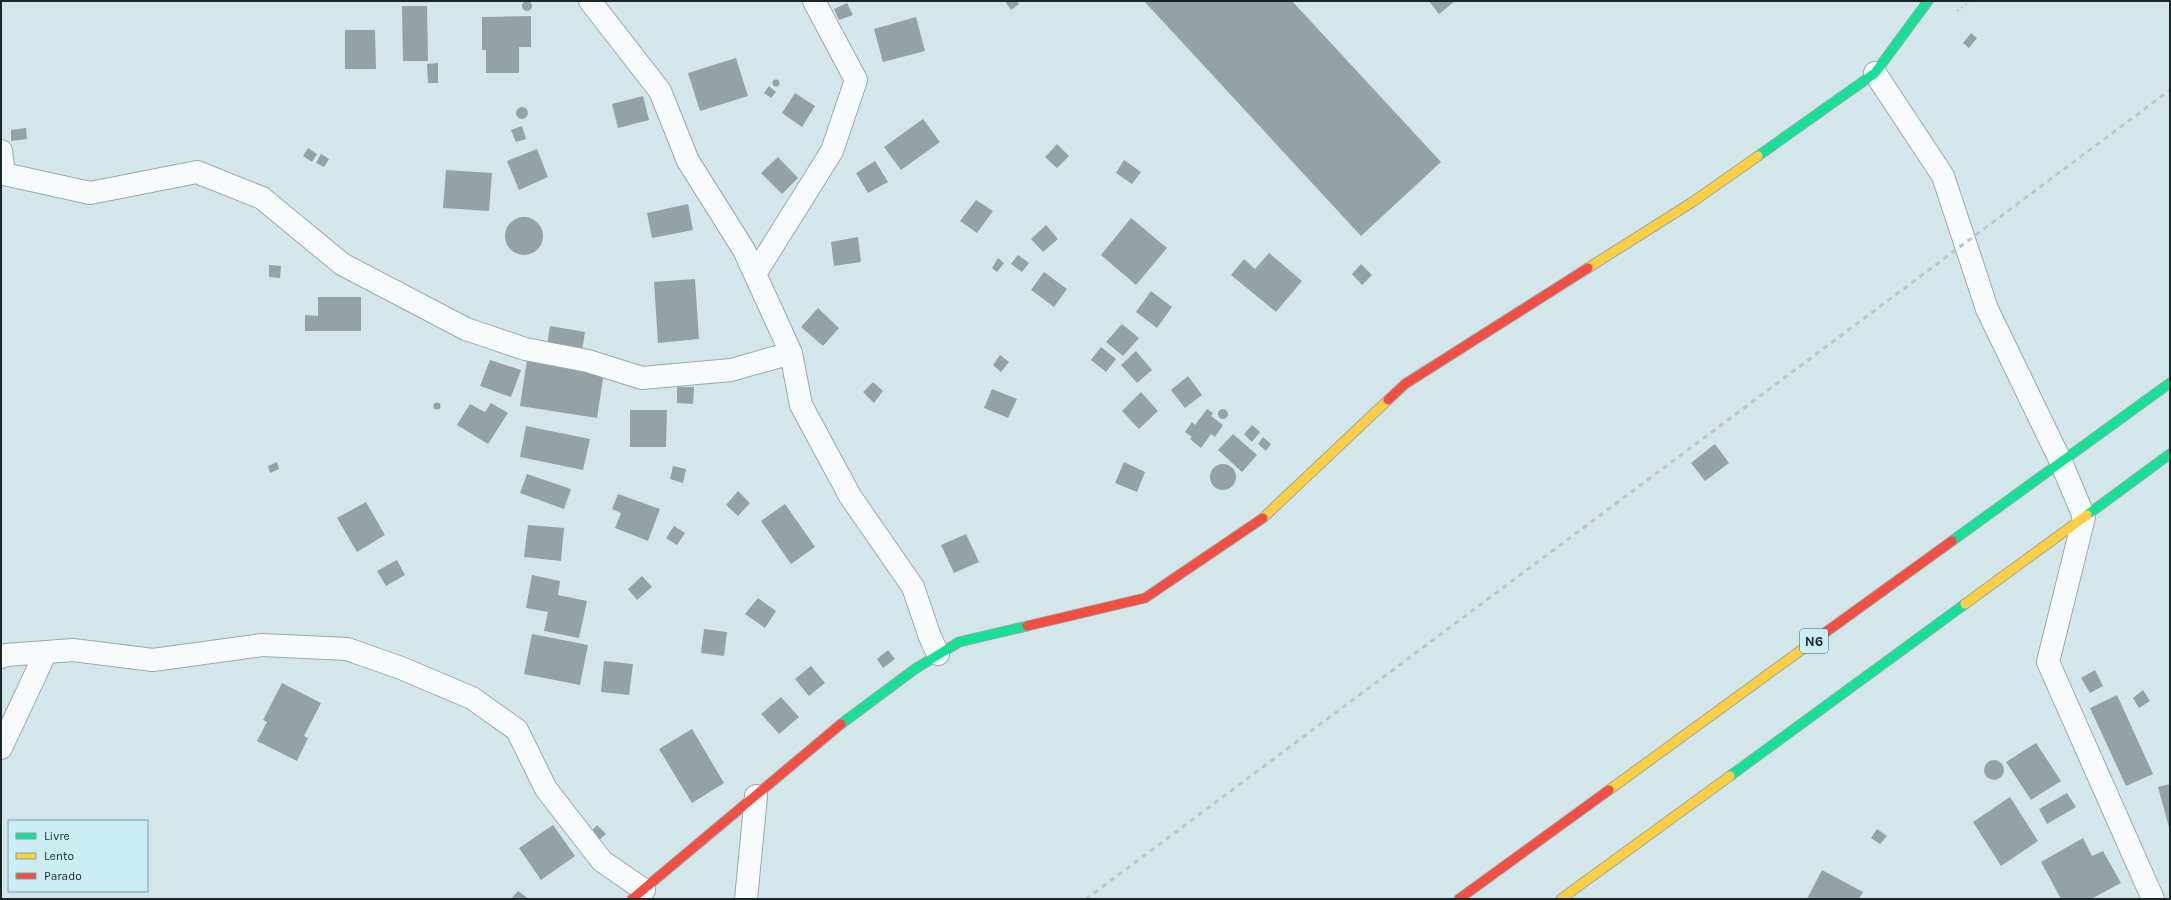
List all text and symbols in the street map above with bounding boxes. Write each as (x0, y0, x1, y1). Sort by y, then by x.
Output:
road number: N6 (1800, 629, 1828, 653)
legend (8, 820, 148, 892)
text: Livre (44, 829, 70, 843)
text: Lento (44, 849, 74, 863)
text: Parado (44, 869, 82, 883)

